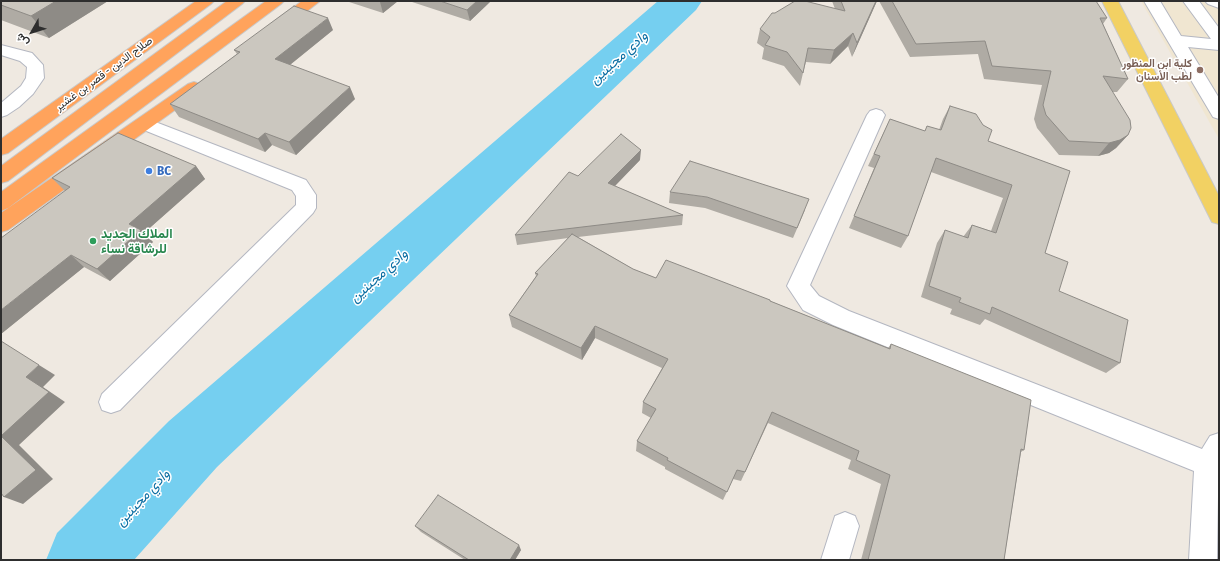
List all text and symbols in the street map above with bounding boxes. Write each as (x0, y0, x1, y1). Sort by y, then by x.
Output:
north arrow (12, 12, 52, 52)
water label: وادي مجينين (587, 28, 651, 88)
text: ش (13, 31, 31, 49)
street label: صلاح الدين - قصر بن غشير (53, 34, 155, 114)
place label: كلية ابن المنظور لطب الأسنان (1122, 57, 1192, 83)
marker: كلية ابن المنظور لطب الأسنان (1195, 65, 1205, 75)
place label: BC (157, 163, 171, 179)
marker: BC (144, 166, 154, 176)
place label: الملاك الجديد للرشاقة نساء (101, 226, 173, 257)
marker: الملاك الجديد للرشاقة نساء (88, 236, 98, 246)
water label: وادي مجينين (347, 246, 411, 306)
water label: وادي مجينين (112, 466, 174, 530)

